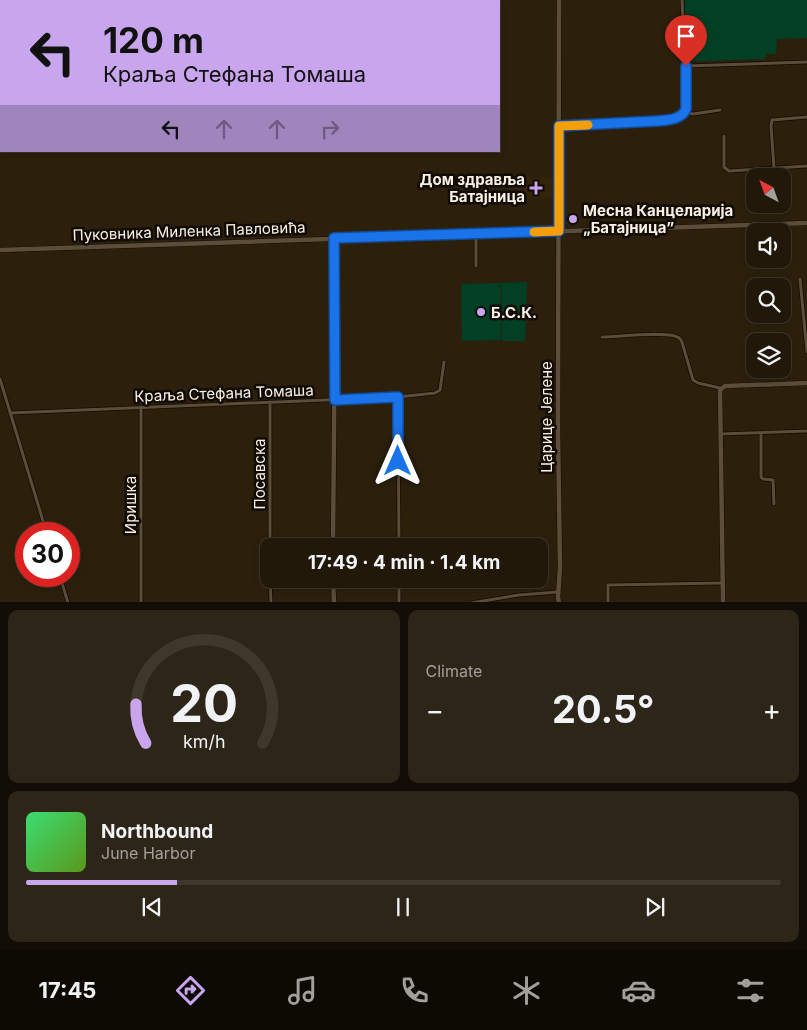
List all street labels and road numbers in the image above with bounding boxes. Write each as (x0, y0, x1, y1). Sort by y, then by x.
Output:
street label: Пуковника Миленка Павловића (72, 217, 306, 245)
street label: Царице Јелене (537, 361, 556, 473)
street label: Краља Стефана Томаша (134, 380, 314, 406)
street label: Посавска (250, 439, 269, 509)
street label: Иришка (121, 476, 140, 534)

